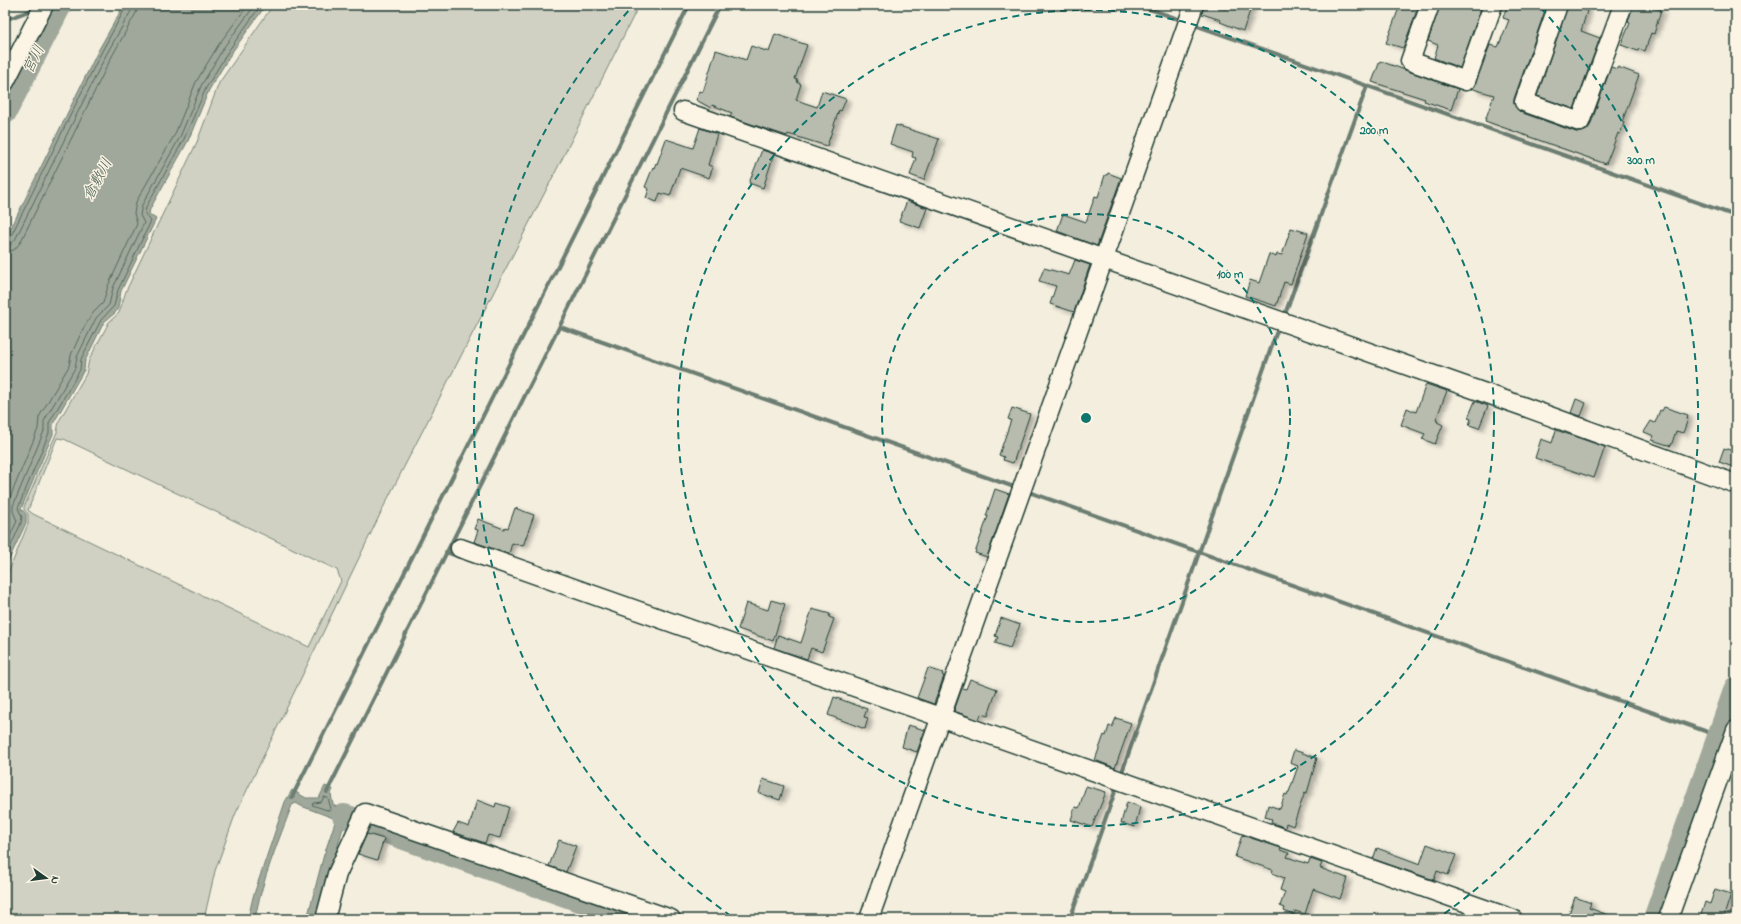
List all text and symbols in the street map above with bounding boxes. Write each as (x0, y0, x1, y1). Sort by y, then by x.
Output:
water label: 宮川 (17, 41, 51, 78)
text: 200 m (1359, 122, 1389, 140)
text: 300 m (1626, 152, 1656, 170)
water label: 倉敷川 (78, 154, 118, 205)
text: 100 m (1217, 266, 1244, 284)
centre of rings (1079, 411, 1093, 425)
north arrow (26, 858, 66, 898)
text: N (46, 875, 63, 886)

